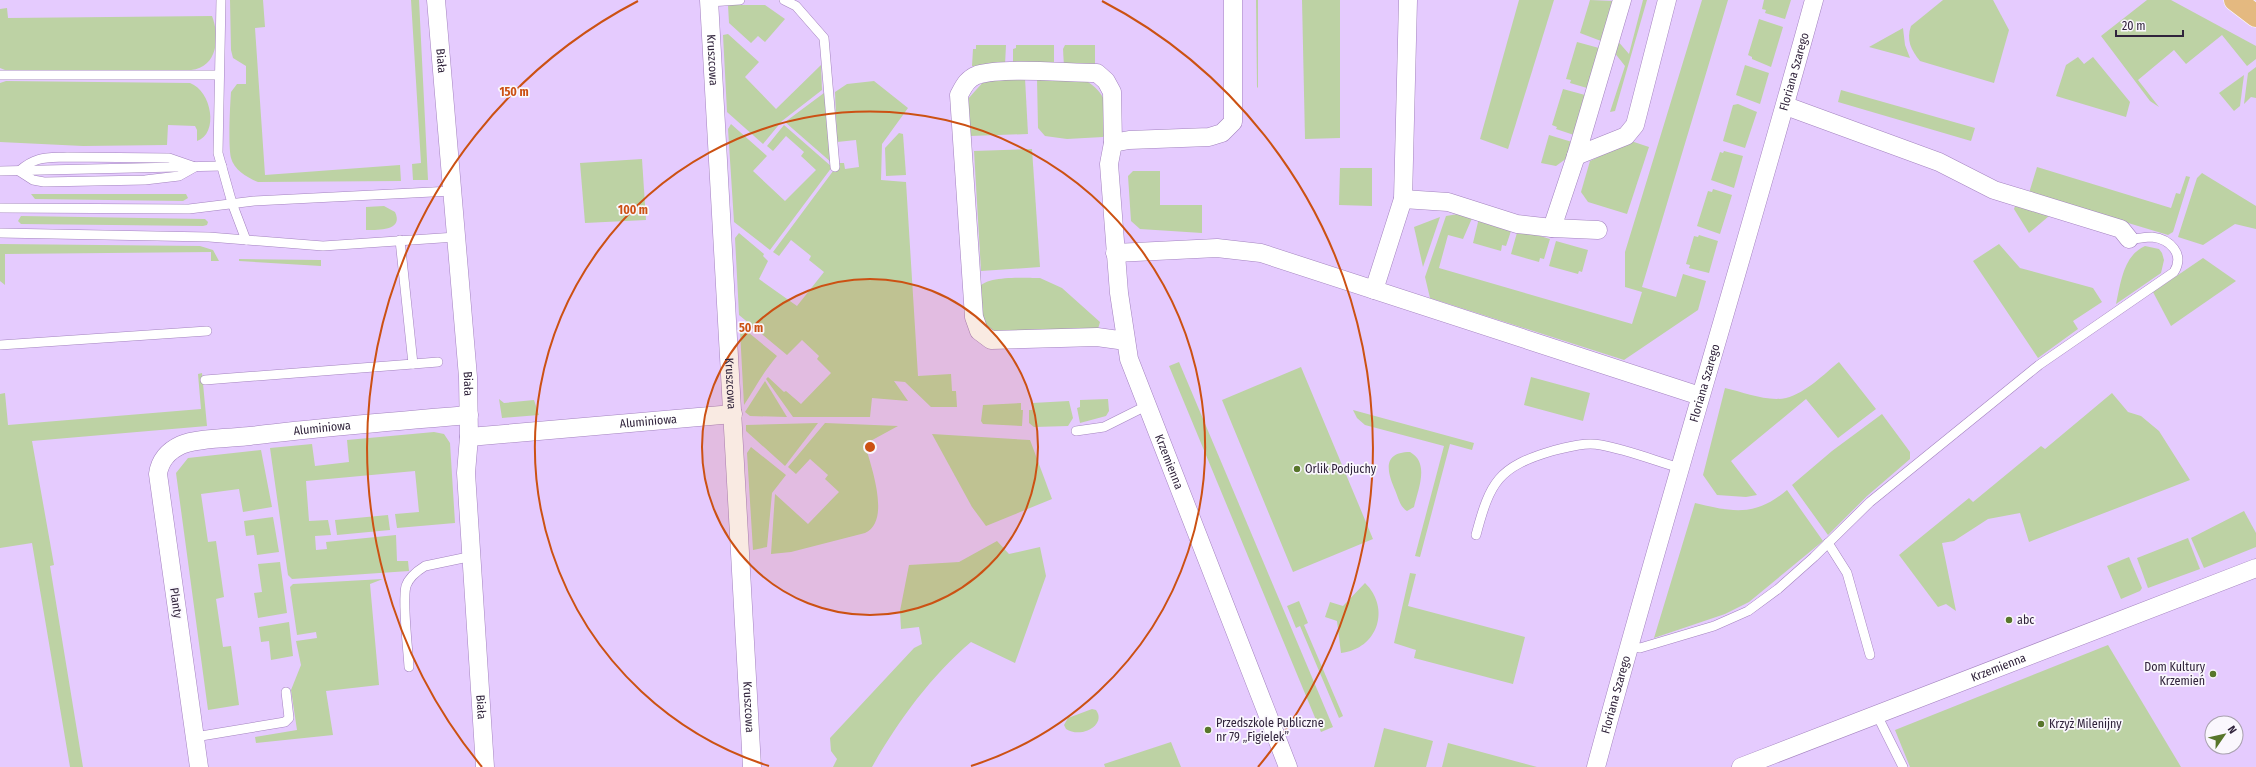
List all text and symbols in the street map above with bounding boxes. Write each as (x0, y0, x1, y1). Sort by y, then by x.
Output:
scale bar (2116, 12, 2183, 38)
text: 20 m (2122, 19, 2146, 33)
street label: Floriana Szarego (1777, 31, 1812, 112)
street label: Kruszcowa (704, 34, 721, 86)
street label: Biała (433, 48, 449, 74)
text: 150 m (499, 85, 529, 99)
text: 100 m (618, 203, 648, 217)
text: 50 m (739, 321, 763, 335)
street label: Floriana Szarego (1687, 342, 1723, 424)
street label: Kruszcowa (722, 357, 739, 410)
street label: Biała (461, 371, 475, 396)
street label: Aluminiowa (619, 412, 678, 431)
street label: Aluminiowa (293, 418, 351, 438)
street label: Krzemienna (1152, 432, 1186, 491)
centre of rings (863, 440, 877, 454)
place label: Orlik Podjuchy (1305, 462, 1377, 476)
marker: Orlik Podjuchy (1292, 464, 1302, 474)
street label: Planty (167, 587, 185, 620)
place label: abc (2017, 613, 2034, 627)
marker: abc (2004, 615, 2014, 625)
street label: Krzemienna (1969, 651, 2028, 684)
street label: Floriana Szarego (1598, 654, 1633, 735)
place label: Dom Kultury Krzemień (2144, 660, 2206, 688)
marker: Dom Kultury Krzemień (2208, 669, 2218, 679)
street label: Kruszcowa (740, 681, 757, 733)
street label: Biała (473, 694, 489, 720)
north arrow (2204, 715, 2244, 755)
place label: Przedszkole Publiczne nr 79 „Figielek” (1216, 716, 1324, 744)
place label: Krzyż Milenijny (2049, 717, 2122, 731)
marker: Krzyż Milenijny (2036, 719, 2046, 729)
text: N (2225, 723, 2239, 736)
marker: Przedszkole Publiczne nr 79 „Figielek” (1203, 725, 1213, 735)

